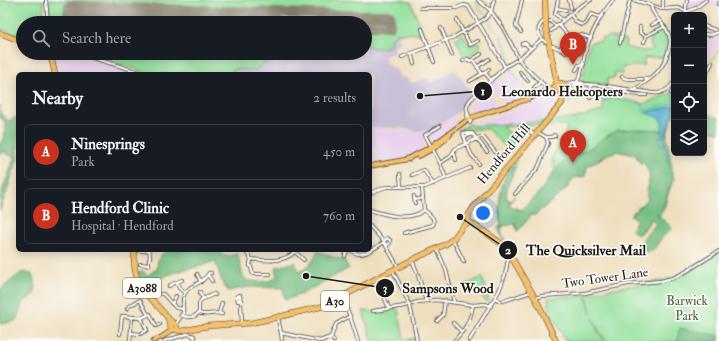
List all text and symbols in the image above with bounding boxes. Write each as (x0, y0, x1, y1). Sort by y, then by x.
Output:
map controls (671, 12, 707, 156)
button: + (671, 12, 707, 48)
search box (16, 16, 372, 60)
icon: search (30, 27, 52, 49)
text: Search here (62, 29, 131, 48)
pin: B (560, 32, 586, 65)
button: − (671, 48, 707, 84)
callout: Leonardo Helicopters (473, 78, 631, 104)
text: Leonardo Helicopters (501, 83, 623, 101)
text: 1 (481, 84, 485, 99)
button: locate (671, 84, 707, 120)
text: Nearby (32, 88, 83, 109)
text: 2 results (313, 90, 356, 106)
street label: Hendford Hill (474, 120, 534, 188)
button: layers (671, 120, 707, 156)
pin: A (560, 130, 586, 163)
text: Ninesprings (71, 135, 145, 154)
text: A (42, 144, 50, 160)
text: 450 m (323, 144, 355, 160)
text: Park (71, 154, 95, 170)
text: Hendford Clinic (71, 199, 169, 218)
your location (473, 203, 493, 223)
text: B (42, 208, 50, 224)
text: 760 m (323, 208, 355, 224)
text: Hospital · Hendford (71, 218, 174, 234)
callout: The Quicksilver Mail (498, 237, 654, 263)
text: The Quicksilver Mail (525, 242, 646, 259)
text: 2 (505, 243, 511, 258)
street label: Two Tower Lane (561, 264, 650, 292)
callout: Sampsons Wood (375, 275, 502, 301)
road number: A3088 (123, 278, 161, 298)
text: Sampsons Wood (402, 280, 494, 298)
text: 3 (383, 281, 388, 296)
road number: A30 (321, 291, 349, 311)
park label: Barwick Park (666, 293, 709, 324)

